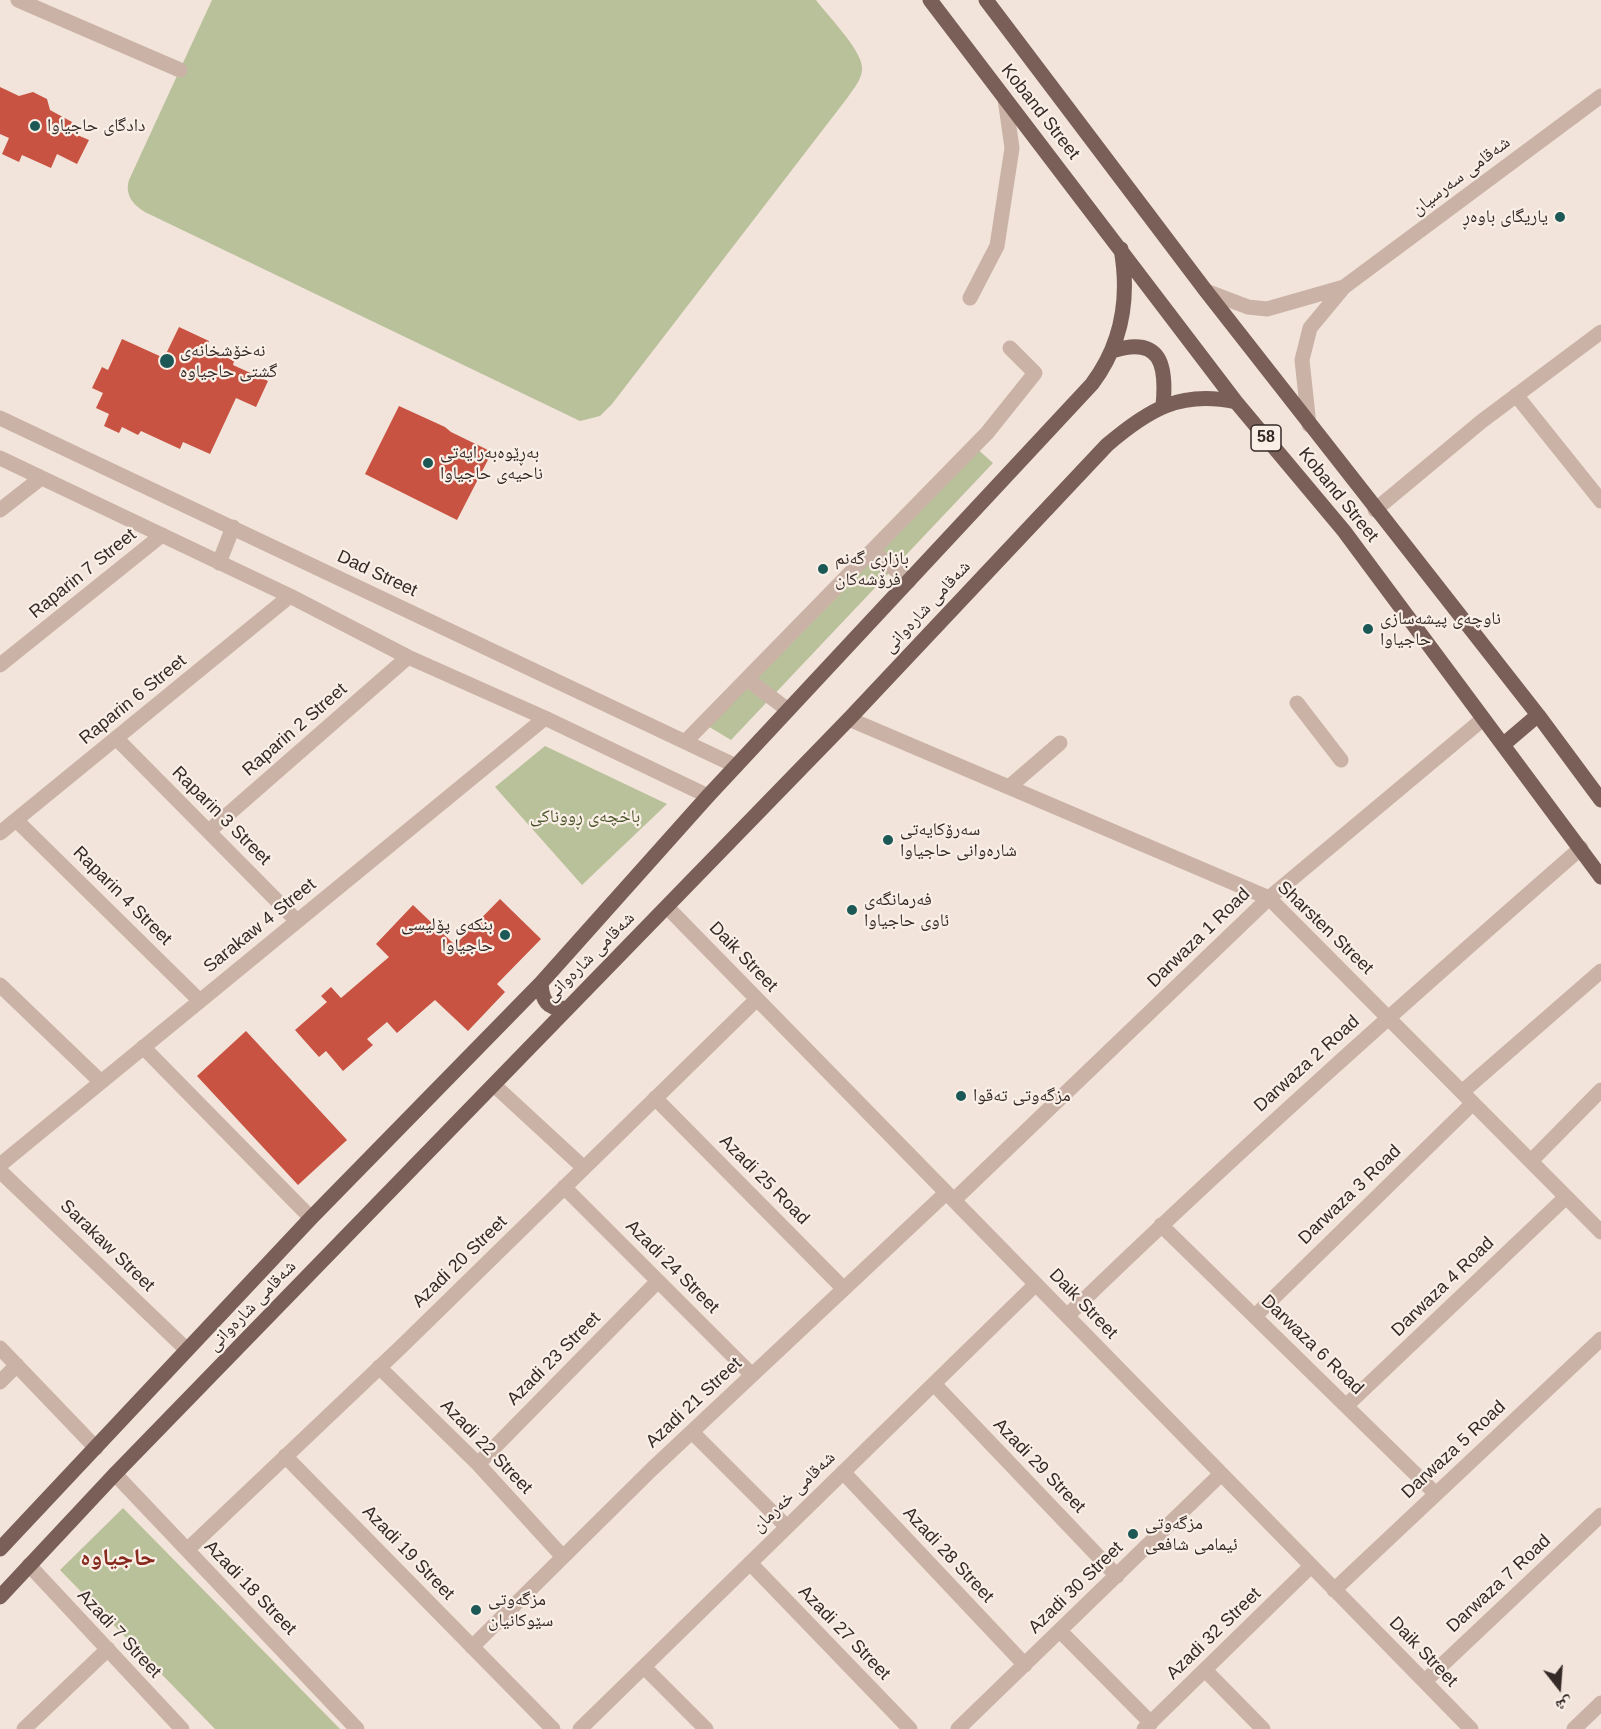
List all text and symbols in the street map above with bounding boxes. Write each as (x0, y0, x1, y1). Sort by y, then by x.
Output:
street label: Koband Street (996, 60, 1084, 164)
place label: دادگای حاجیاوا (47, 115, 146, 137)
marker: دادگای حاجیاوا (28, 119, 42, 133)
street label: شەقامی سەرسیان (1407, 132, 1515, 220)
place label: یاریگای باوەڕ (1463, 206, 1548, 228)
marker: یاریگای باوەڕ (1553, 210, 1567, 224)
place label: نەخۆشخانەی گشتی حاجیاوە (180, 340, 278, 382)
marker: نەخۆشخانەی گشتی حاجیاوە (158, 352, 176, 370)
road number: 58 (1251, 425, 1281, 451)
place label: بەڕێوەبەرایەتی ناحیەی حاجیاوا (440, 442, 543, 484)
street label: Koband Street (1293, 443, 1383, 547)
marker: بەڕێوەبەرایەتی ناحیەی حاجیاوا (421, 456, 435, 470)
street label: Raparin 7 Street (25, 524, 141, 624)
street label: Dad Street (333, 546, 421, 602)
place label: بازاڕی گەنم فرۆشەکان (835, 548, 909, 590)
street label: شەقامی شارەوانی (879, 556, 975, 658)
marker: بازاڕی گەنم فرۆشەکان (816, 562, 830, 576)
place label: ناوچەی پیشەسازی حاجیاوا (1380, 608, 1501, 650)
marker: ناوچەی پیشەسازی حاجیاوا (1361, 622, 1375, 636)
street label: Raparin 6 Street (75, 650, 191, 750)
street label: Raparin 2 Street (238, 679, 352, 781)
street label: Raparin 3 Street (167, 762, 275, 870)
park label: باخچەی ڕووناکی (530, 806, 640, 828)
place label: سەرۆکایەتی شارەوانی حاجیاوا (900, 819, 1017, 862)
marker: سەرۆکایەتی شارەوانی حاجیاوا (881, 833, 895, 847)
street label: Raparin 4 Street (68, 842, 176, 950)
street label: Sarakaw 4 Street (200, 874, 320, 978)
street label: Sharsten Street (1273, 877, 1377, 979)
street label: Darwaza 1 Road (1143, 884, 1255, 992)
place label: فەرمانگەی ئاوی حاجیاوا (864, 889, 949, 932)
marker: فەرمانگەی ئاوی حاجیاوا (845, 903, 859, 917)
street label: شەقامی شارەوانی (541, 908, 639, 1006)
place label: بنکەی پۆلیسی حاجیاوا (401, 914, 493, 956)
street label: Daik Street (704, 917, 782, 997)
marker: بنکەی پۆلیسی حاجیاوا (498, 928, 512, 942)
street label: Darwaza 2 Road (1250, 1011, 1364, 1117)
place label: مزگەوتی تەقوا (973, 1085, 1071, 1107)
marker: مزگەوتی تەقوا (954, 1089, 968, 1103)
street label: Azadi 25 Road (715, 1131, 813, 1229)
street label: Darwaza 3 Road (1294, 1141, 1406, 1249)
street label: Sarakaw Street (55, 1195, 159, 1297)
street label: Azadi 20 Street (408, 1211, 512, 1313)
street label: Azadi 24 Street (621, 1216, 723, 1318)
street label: Darwaza 4 Road (1387, 1233, 1499, 1341)
street label: شەقامی شارەوانی (203, 1256, 301, 1356)
street label: Daik Street (1044, 1264, 1122, 1344)
street label: Darwaza 6 Road (1256, 1291, 1368, 1399)
street label: Azadi 23 Street (503, 1308, 605, 1410)
street label: Azadi 21 Street (642, 1353, 746, 1453)
street label: Azadi 22 Street (435, 1395, 537, 1499)
street label: Darwaza 5 Road (1398, 1396, 1510, 1504)
street label: Azadi 29 Street (988, 1414, 1090, 1518)
street label: شەقامی خەرمان (748, 1447, 840, 1537)
street label: Azadi 19 Street (357, 1501, 459, 1605)
street label: Azadi 28 Street (898, 1503, 998, 1607)
place label: مزگەوتی ئیمامی شافعی (1145, 1513, 1238, 1556)
marker: مزگەوتی ئیمامی شافعی (1126, 1527, 1140, 1541)
street label: Darwaza 7 Road (1443, 1530, 1555, 1638)
street label: Azadi 18 Street (199, 1536, 301, 1640)
street label: Azadi 30 Street (1024, 1537, 1128, 1639)
district label: حاجیاوە (80, 1544, 156, 1572)
street label: Azadi 27 Street (793, 1581, 895, 1685)
street label: Azadi 32 Street (1162, 1583, 1266, 1685)
street label: Azadi 7 Street (73, 1585, 165, 1683)
place label: مزگەوتی سێوکانیان (488, 1589, 553, 1632)
marker: مزگەوتی سێوکانیان (469, 1603, 483, 1617)
street label: Daik Street (1384, 1612, 1462, 1692)
north arrow (1529, 1657, 1589, 1717)
text: ش (1554, 1694, 1575, 1715)

